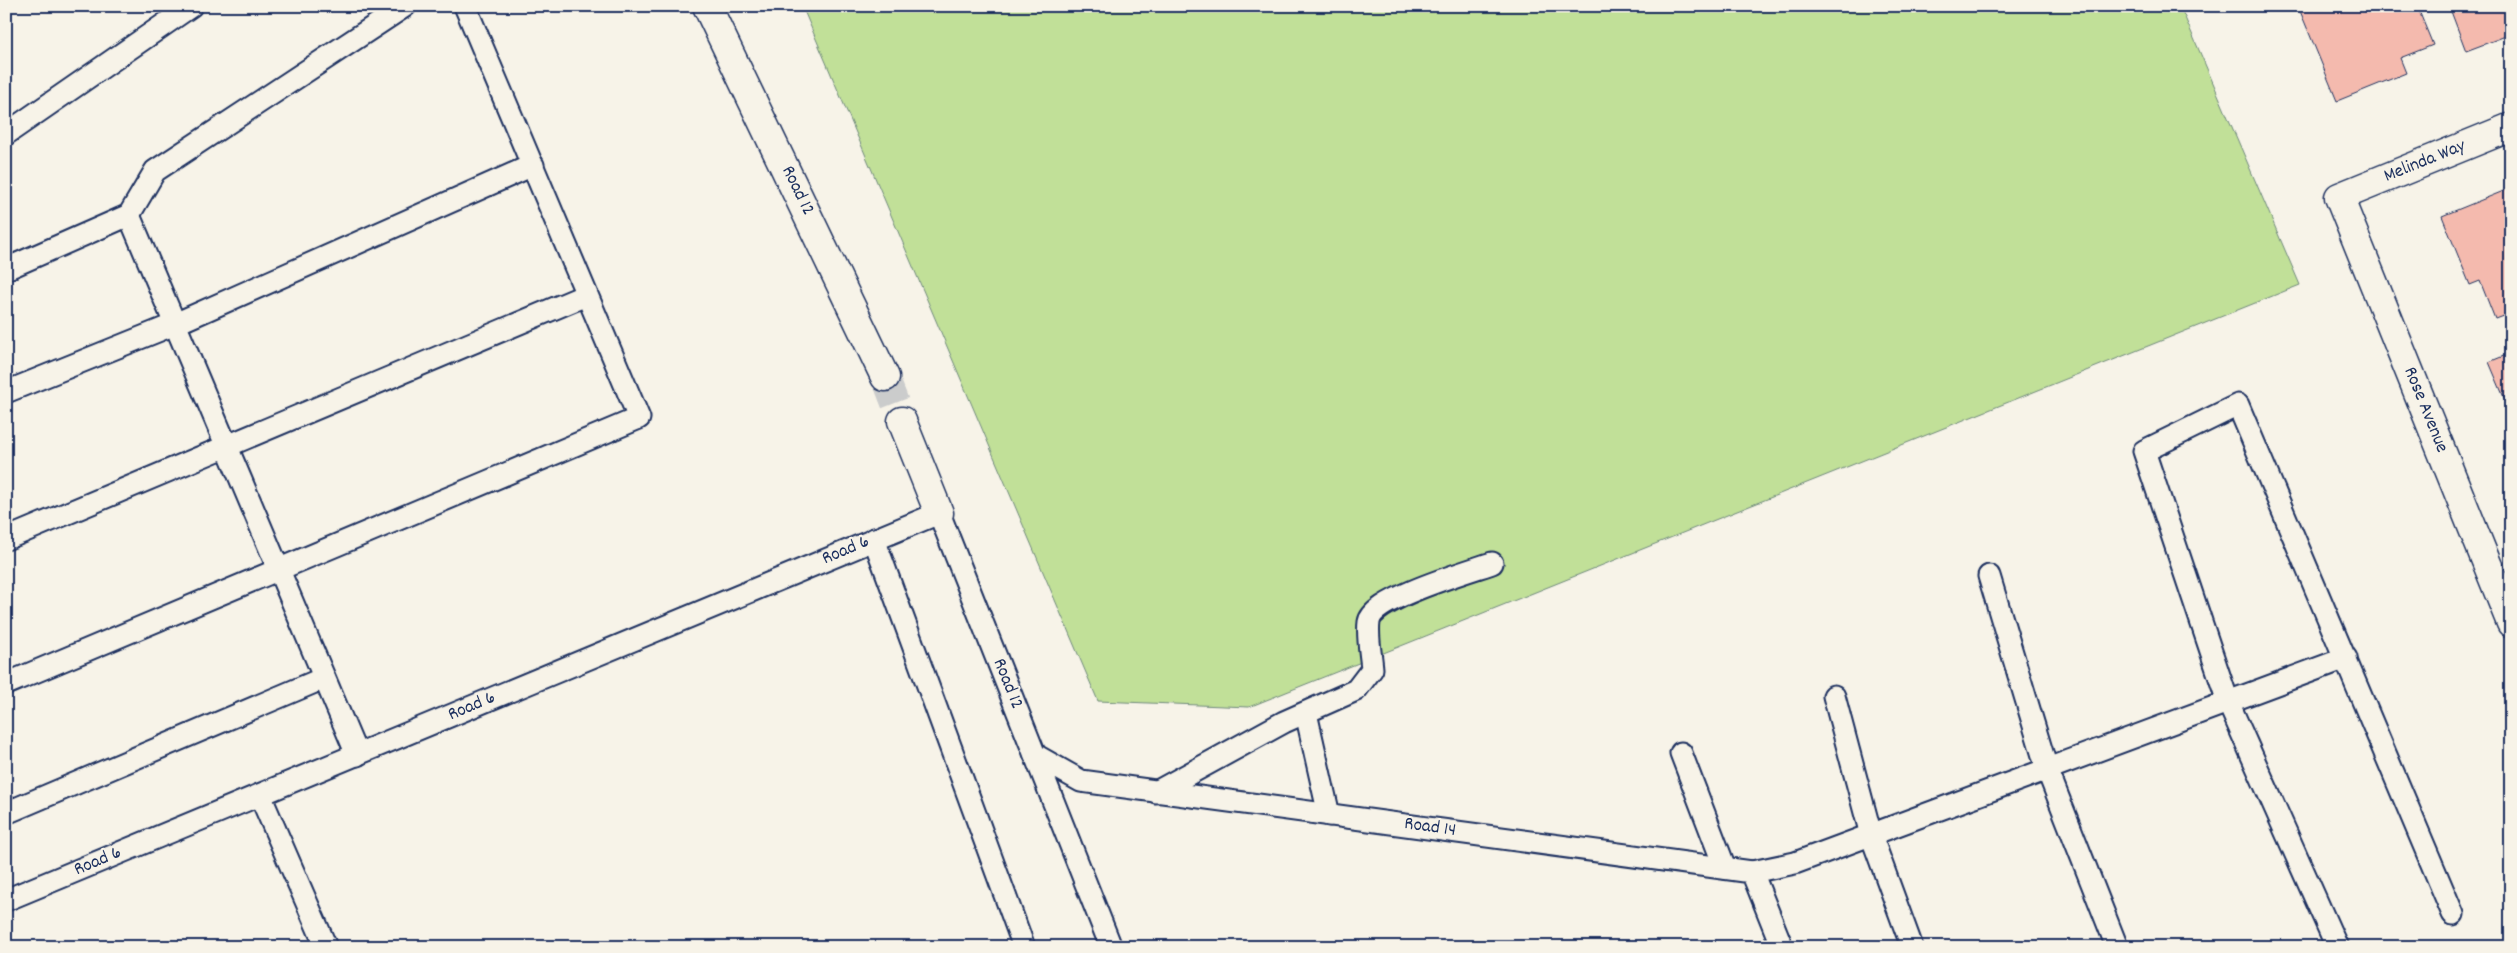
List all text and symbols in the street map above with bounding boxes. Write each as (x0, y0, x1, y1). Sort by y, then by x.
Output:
street label: Melinda Way (2380, 133, 2470, 191)
street label: Road 12 (773, 162, 821, 220)
street label: Rose Avenue (2396, 363, 2454, 457)
street label: Road 6 (818, 529, 874, 573)
street label: Road 12 (985, 655, 1029, 713)
street label: Road 6 (444, 685, 500, 729)
street label: Road 14 (1402, 811, 1458, 845)
street label: Road 6 (70, 840, 126, 884)

